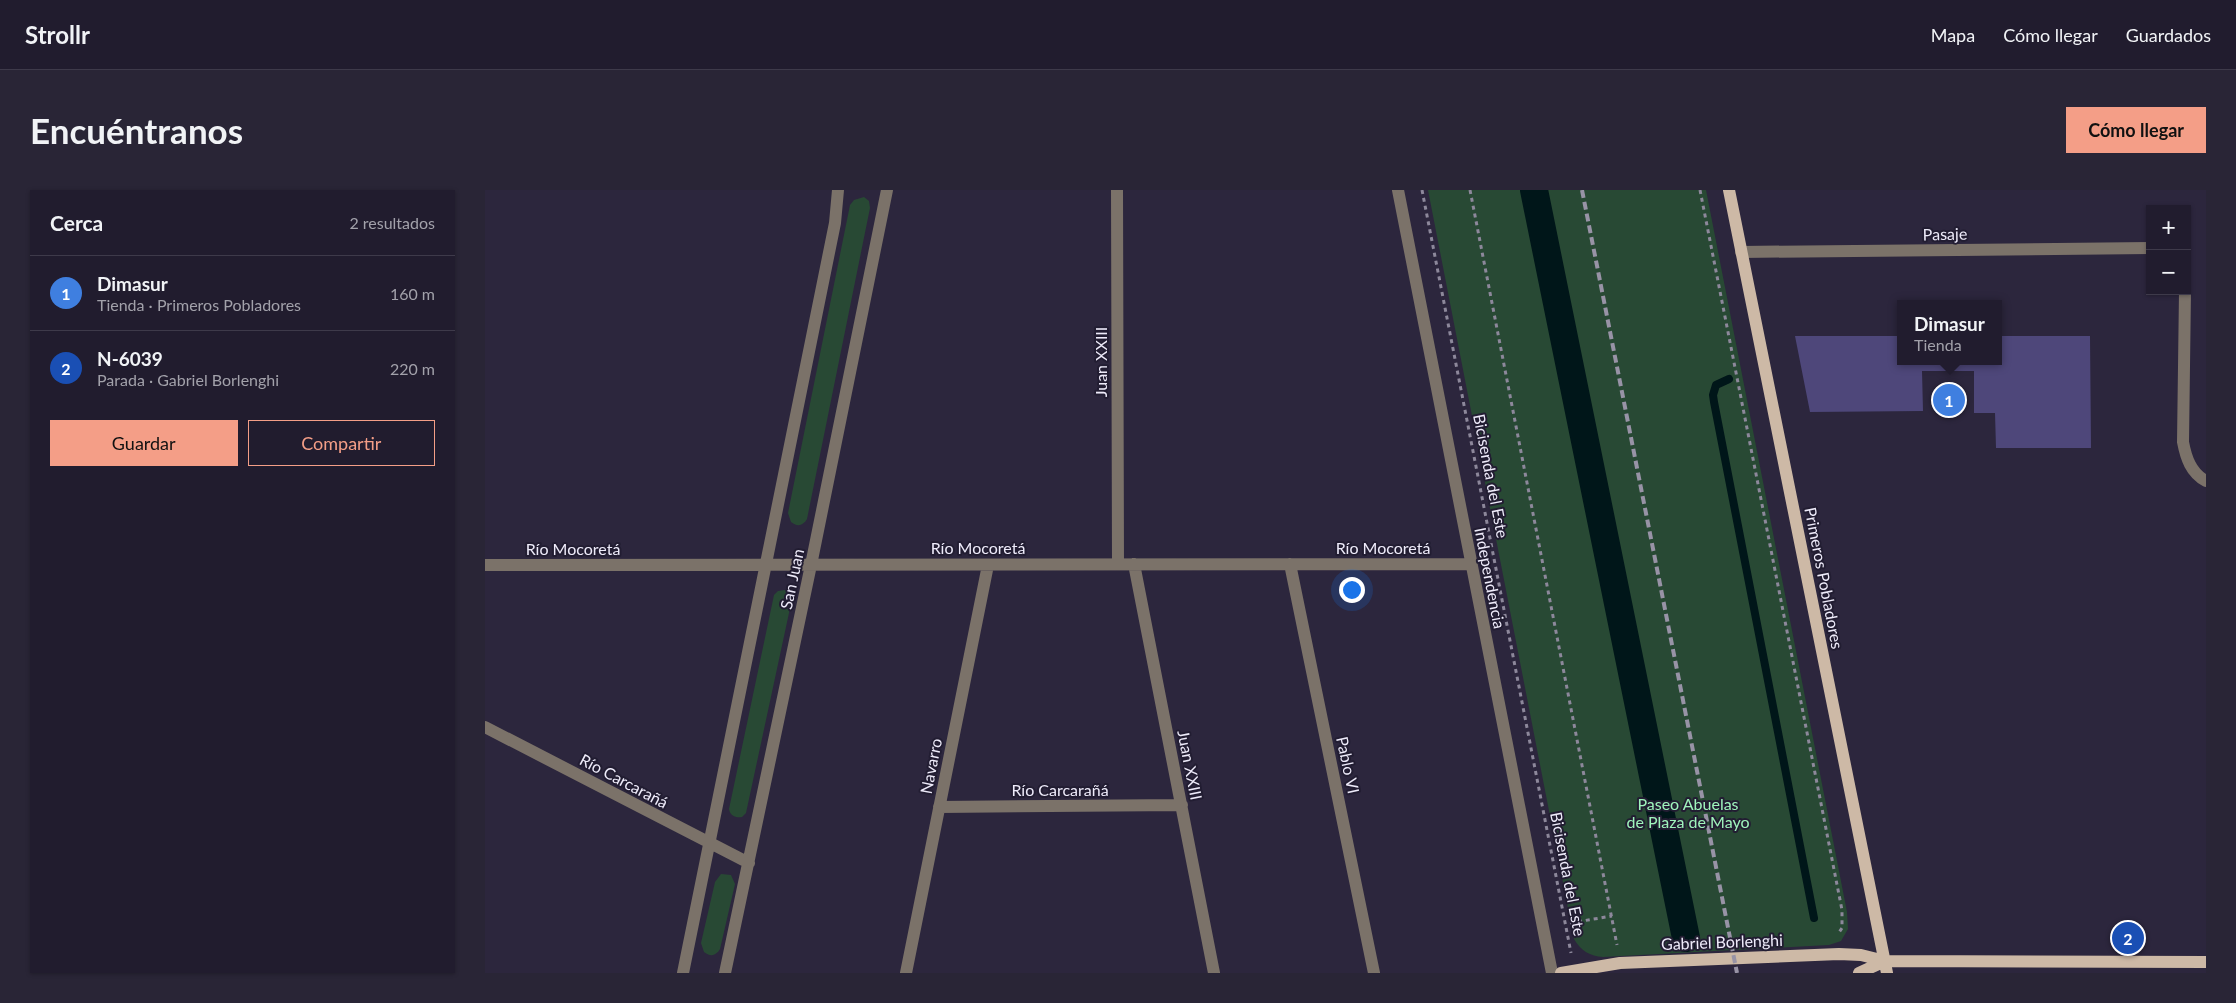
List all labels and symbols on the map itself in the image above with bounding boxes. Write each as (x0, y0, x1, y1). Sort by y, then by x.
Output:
street label: Pasaje (1923, 224, 1967, 243)
street label: Juan XXIII (1091, 327, 1110, 397)
pin: 1 (1933, 381, 1965, 419)
street label: Bicisenda del Este (1470, 412, 1513, 540)
street label: Primeros Pobladores (1801, 505, 1848, 651)
street label: Independencia (1471, 526, 1510, 630)
street label: Río Mocoretá (931, 538, 1025, 557)
street label: Río Mocoretá (1336, 538, 1430, 557)
street label: Río Mocoretá (526, 539, 620, 558)
street label: San Juan (776, 547, 807, 611)
your location (1339, 577, 1365, 603)
street label: Juan XXIII (1174, 728, 1207, 801)
street label: Pablo VI (1333, 735, 1364, 795)
street label: Navarro (916, 737, 945, 795)
street label: Río Carcarañá (577, 749, 672, 812)
street label: Río Carcarañá (1011, 780, 1109, 799)
park label: Paseo Abuelas de Plaza de Mayo (1626, 794, 1750, 831)
street label: Bicisenda del Este (1547, 810, 1590, 938)
pin: 2 (2112, 919, 2144, 957)
street label: Gabriel Borlenghi (1661, 930, 1783, 953)

